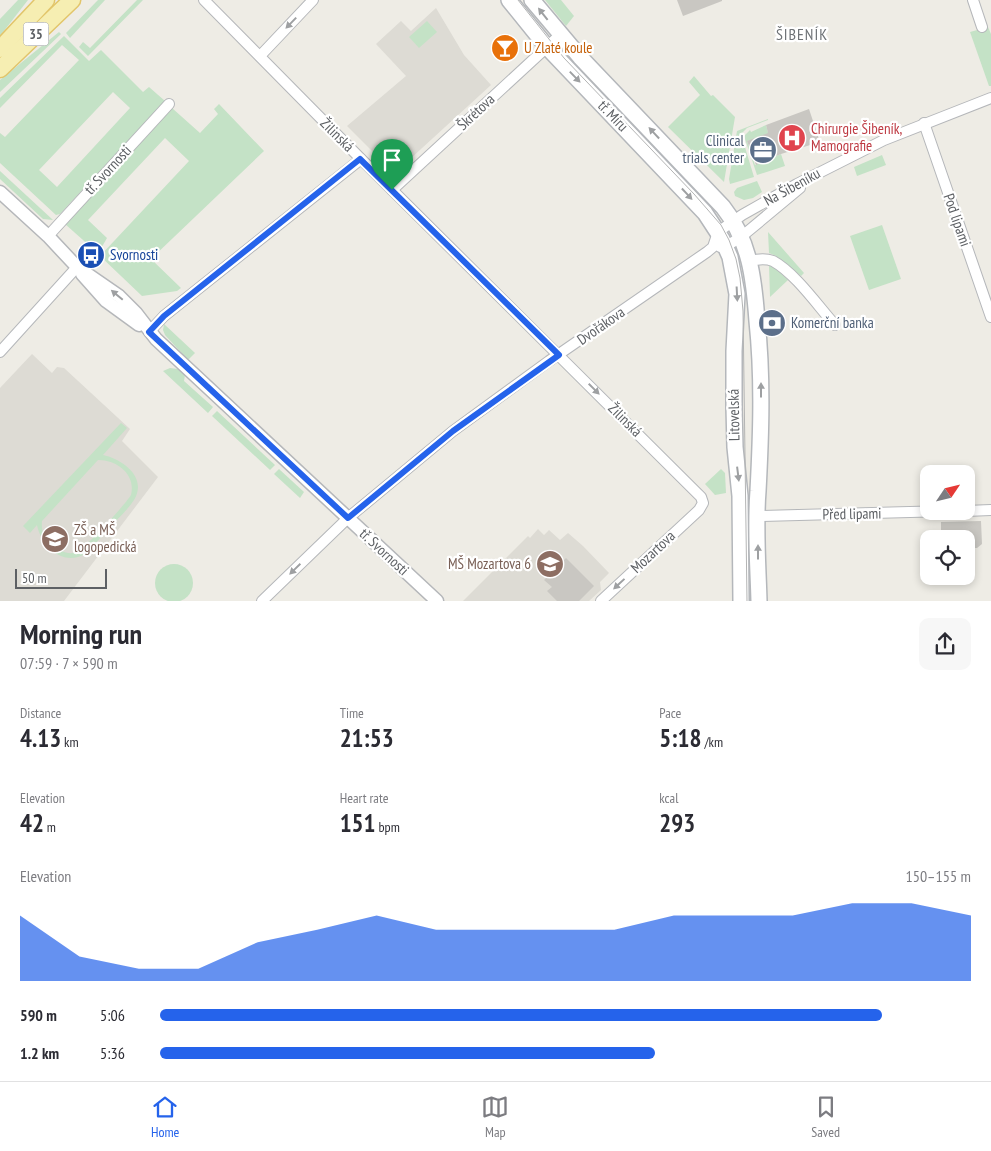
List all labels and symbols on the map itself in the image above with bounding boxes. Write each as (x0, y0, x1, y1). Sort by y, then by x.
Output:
one-way arrow (538, 8, 549, 21)
one-way arrow (285, 17, 297, 29)
road number: 35 (24, 22, 48, 46)
district label: ŠIBENÍK (776, 24, 828, 44)
bar icon: U Zlaté koule (490, 33, 520, 63)
place label: U Zlaté koule (524, 38, 593, 57)
one-way arrow (569, 70, 581, 82)
street label: Škrétova (453, 89, 498, 134)
street label: tř. Míru (594, 96, 633, 135)
street label: Žilinská (316, 114, 358, 156)
place label: Chirurgie Šibeník, Mamografie (811, 119, 903, 155)
hospital icon: Chirurgie Šibeník, Mamografie (777, 123, 807, 153)
one-way arrow (648, 128, 660, 140)
place label: Clinical trials center (683, 131, 745, 167)
office icon: Clinical trials center (748, 135, 778, 165)
pin (371, 139, 413, 190)
street label: tř. Svornosti (80, 141, 135, 198)
street label: Na Šibeníku (760, 163, 823, 210)
one-way arrow (681, 188, 693, 200)
street label: Pod lipami (940, 191, 975, 249)
bus stop icon: Svornosti (76, 240, 106, 270)
place label: Svornosti (110, 245, 158, 264)
one-way arrow (733, 286, 741, 302)
one-way arrow (111, 290, 124, 301)
street label: Dvořákova (573, 302, 628, 349)
bank icon: Komerční banka (757, 308, 787, 338)
place label: Komerční banka (791, 313, 874, 332)
one-way arrow (757, 382, 765, 398)
one-way arrow (588, 383, 600, 395)
street label: Litovelská (724, 389, 743, 441)
street label: Žilinská (604, 399, 646, 441)
north arrow (920, 465, 975, 520)
one-way arrow (734, 466, 742, 482)
street label: Před lipami (822, 503, 882, 524)
place label: ZŠ a MŠ logopedická (74, 520, 137, 556)
school or university icon: ZŠ a MŠ logopedická (40, 524, 70, 554)
street label: tř. Svornosti (356, 524, 413, 579)
street label: Mozartova (626, 526, 679, 577)
one-way arrow (754, 544, 762, 560)
school or university icon: MŠ Mozartova 6 (535, 549, 565, 579)
place label: MŠ Mozartova 6 (448, 554, 531, 573)
one-way arrow (289, 563, 301, 575)
scale bar (15, 566, 108, 589)
one-way arrow (613, 578, 625, 590)

